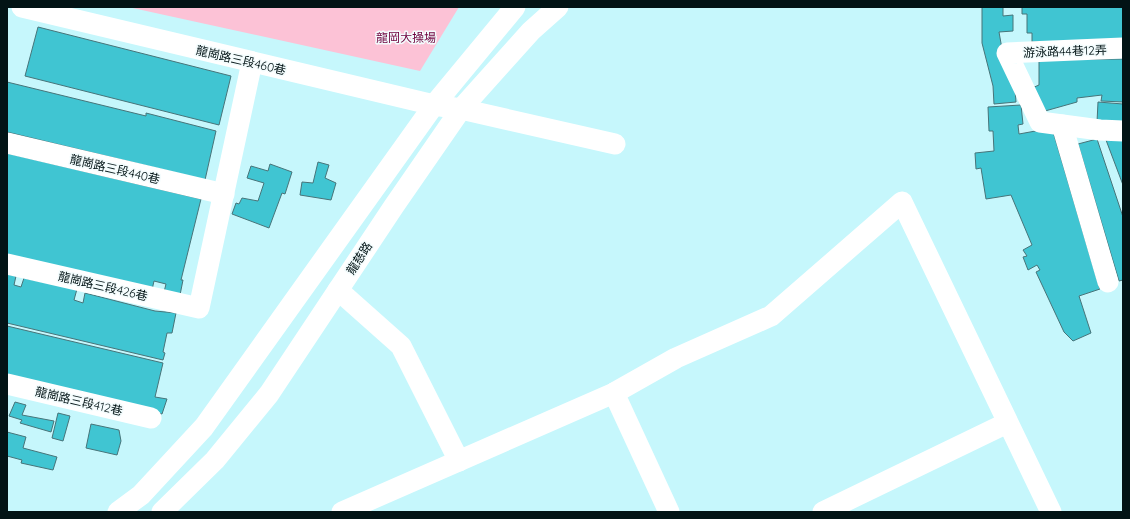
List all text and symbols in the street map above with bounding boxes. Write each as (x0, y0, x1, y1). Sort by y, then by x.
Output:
park label: 龍岡大操場 (376, 30, 436, 45)
street label: 龍崗路三段460巷 (195, 42, 287, 78)
street label: 游泳路44巷12弄 (1023, 42, 1107, 60)
street label: 龍崗路三段440巷 (69, 151, 161, 187)
street label: 龍慈路 (343, 239, 375, 277)
street label: 龍崗路三段426巷 (57, 268, 149, 304)
street label: 龍崗路三段412巷 (34, 384, 124, 418)

